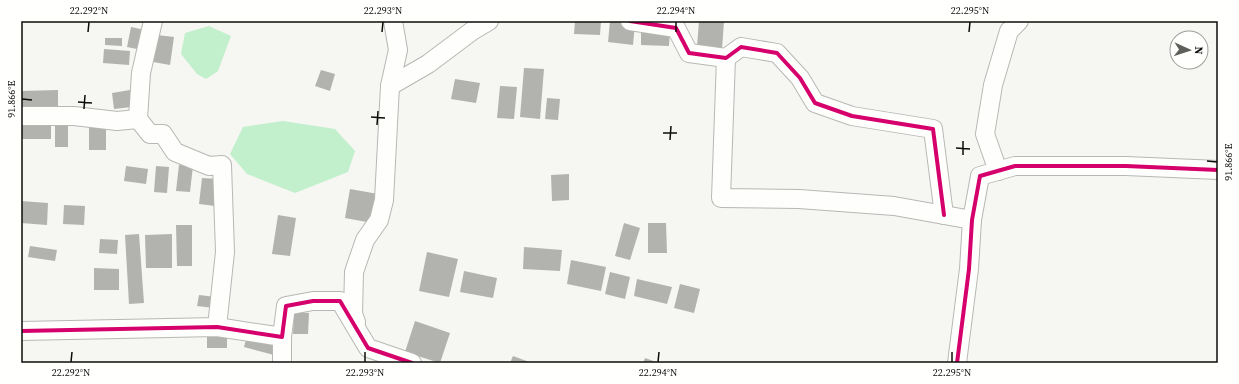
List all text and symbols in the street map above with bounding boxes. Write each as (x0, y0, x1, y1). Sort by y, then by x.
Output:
text: 22.292°N (70, 4, 108, 17)
text: 22.293°N (364, 4, 402, 17)
text: 22.294°N (657, 4, 695, 17)
text: 22.295°N (951, 4, 989, 17)
north arrow (1169, 30, 1209, 70)
text: N (1191, 46, 1206, 55)
text: 91.866°E (5, 80, 18, 118)
text: 91.866°E (1222, 143, 1235, 181)
text: 22.292°N (52, 366, 90, 379)
text: 22.293°N (346, 366, 384, 379)
text: 22.294°N (639, 366, 677, 379)
text: 22.295°N (933, 366, 971, 379)

